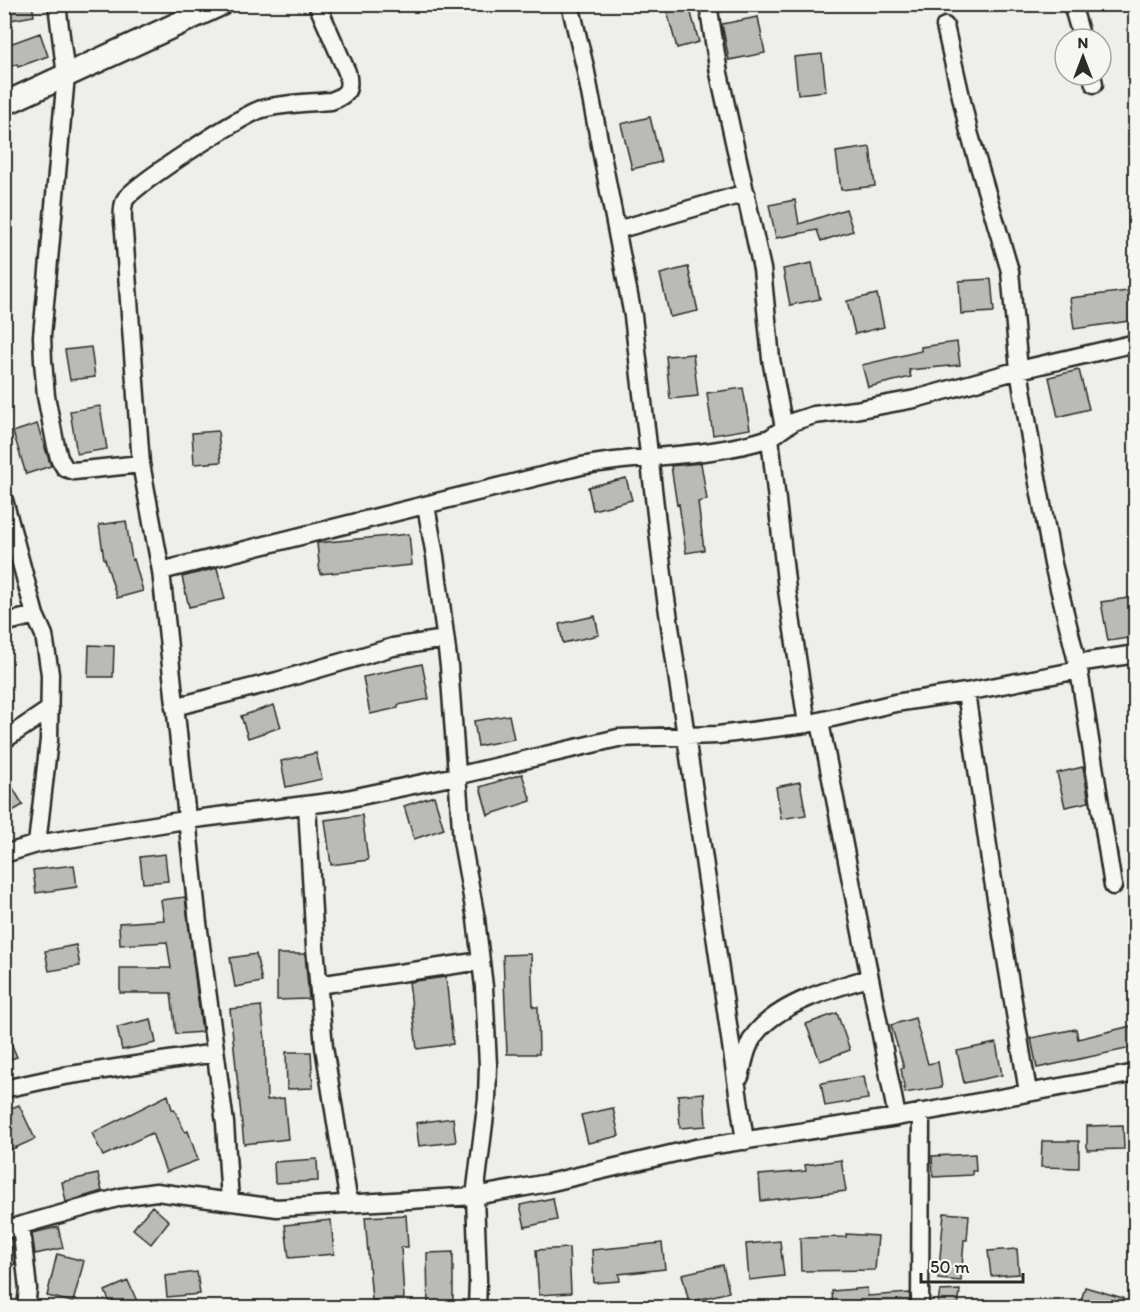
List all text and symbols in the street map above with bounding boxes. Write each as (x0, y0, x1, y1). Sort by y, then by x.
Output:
north arrow (1053, 27, 1113, 87)
text: N (1078, 33, 1088, 52)
scale bar (921, 1246, 1023, 1284)
text: 50 m (930, 1256, 970, 1278)

